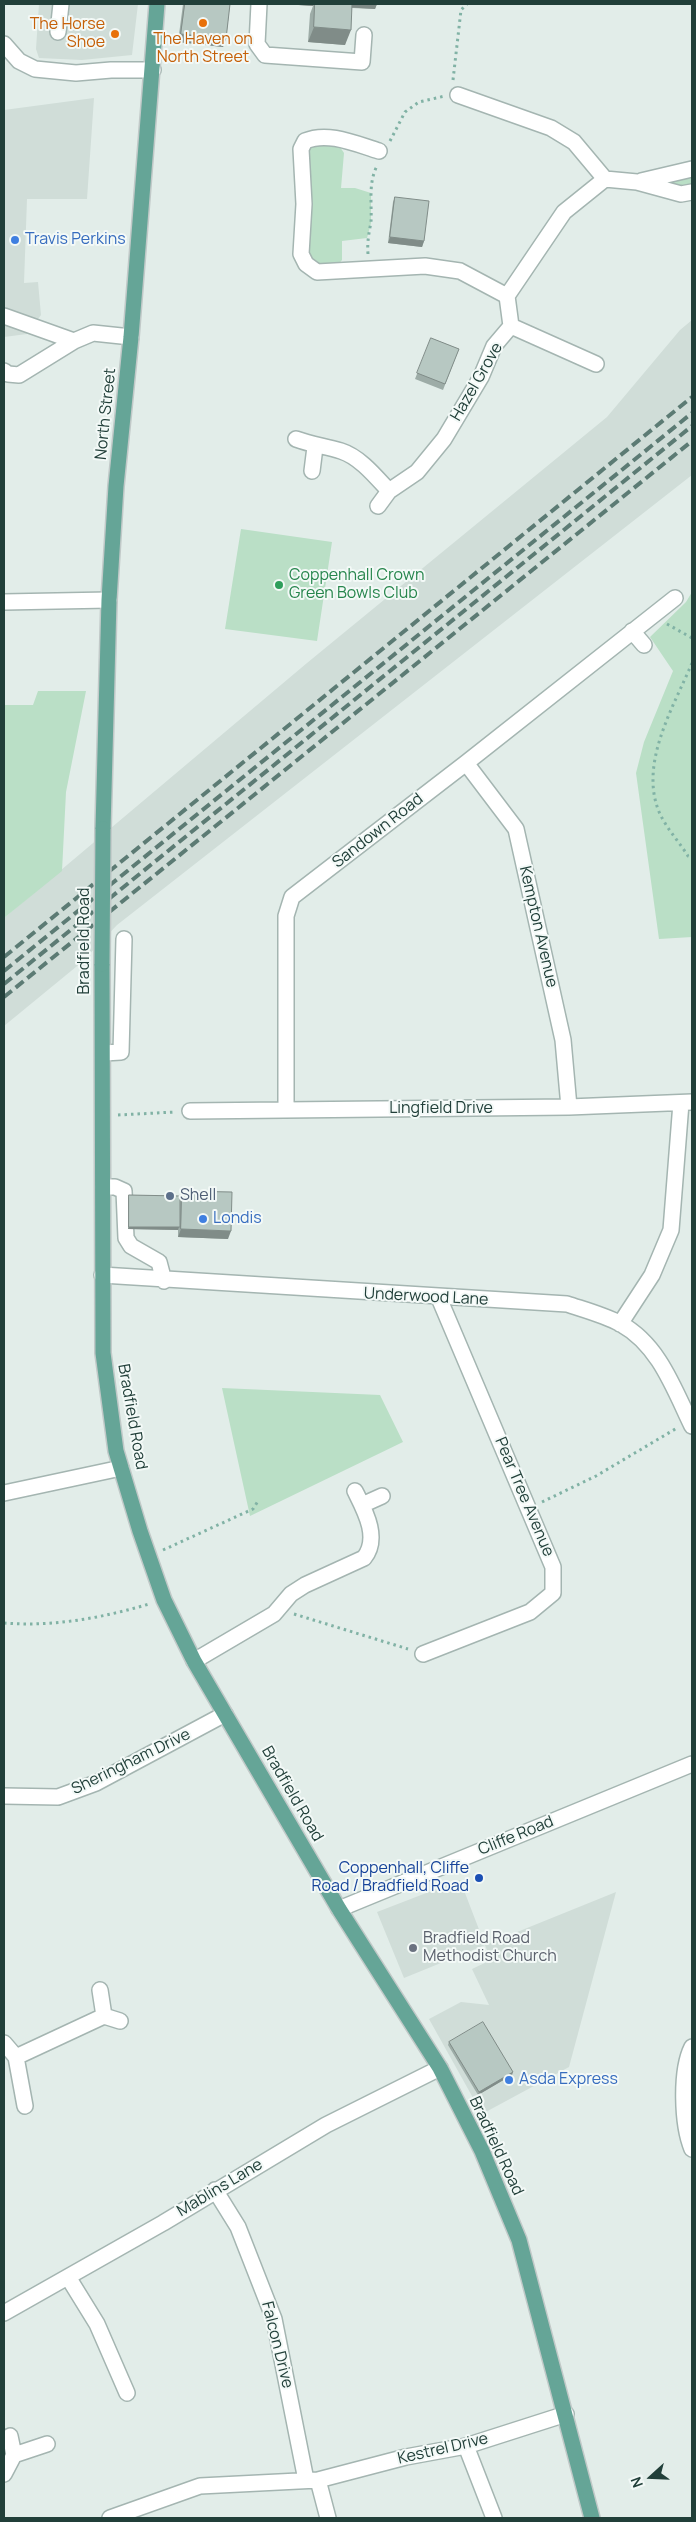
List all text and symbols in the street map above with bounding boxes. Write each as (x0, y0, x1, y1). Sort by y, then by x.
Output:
place label: The Horse Shoe (30, 15, 105, 53)
marker: The Haven on North Street (197, 17, 209, 29)
marker: The Horse Shoe (109, 28, 121, 40)
place label: The Haven on North Street (153, 30, 253, 68)
place label: Travis Perkins (25, 230, 126, 250)
marker: Travis Perkins (9, 234, 21, 246)
street label: Hazel Grove (447, 339, 507, 425)
street label: North Street (92, 367, 120, 461)
place label: Coppenhall Crown Green Bowls Club (289, 566, 425, 604)
marker: Coppenhall Crown Green Bowls Club (273, 579, 285, 591)
street label: Sandown Road (329, 790, 427, 872)
street label: Kempton Avenue (515, 864, 561, 990)
street label: Bradfield Road (75, 888, 95, 994)
street label: Lingfield Drive (389, 1099, 493, 1119)
place label: Shell (180, 1186, 216, 1206)
marker: Shell (164, 1190, 176, 1202)
place label: Londis (213, 1209, 262, 1229)
marker: Londis (197, 1213, 209, 1225)
street label: Underwood Lane (363, 1284, 489, 1310)
street label: Bradfield Road (113, 1363, 151, 1471)
street label: Pear Tree Avenue (490, 1434, 558, 1560)
street label: Sheringham Drive (68, 1725, 194, 1799)
street label: Bradfield Road (257, 1743, 327, 1845)
street label: Cliffe Road (475, 1812, 557, 1860)
place label: Coppenhall, Cliffe Road / Bradfield Road (312, 1859, 469, 1897)
marker: Coppenhall, Cliffe Road / Bradfield Road (473, 1872, 485, 1884)
place label: Bradfield Road Methodist Church (423, 1929, 557, 1967)
marker: Bradfield Road Methodist Church (407, 1942, 419, 1954)
place label: Asda Express (519, 2070, 618, 2090)
marker: Asda Express (503, 2074, 515, 2086)
street label: Bradfield Road (465, 2093, 527, 2199)
street label: Mablins Lane (174, 2155, 266, 2221)
street label: Falcon Drive (257, 2300, 297, 2390)
street label: Kestrel Drive (396, 2429, 490, 2469)
north arrow (626, 2452, 676, 2502)
text: N (626, 2474, 647, 2490)

